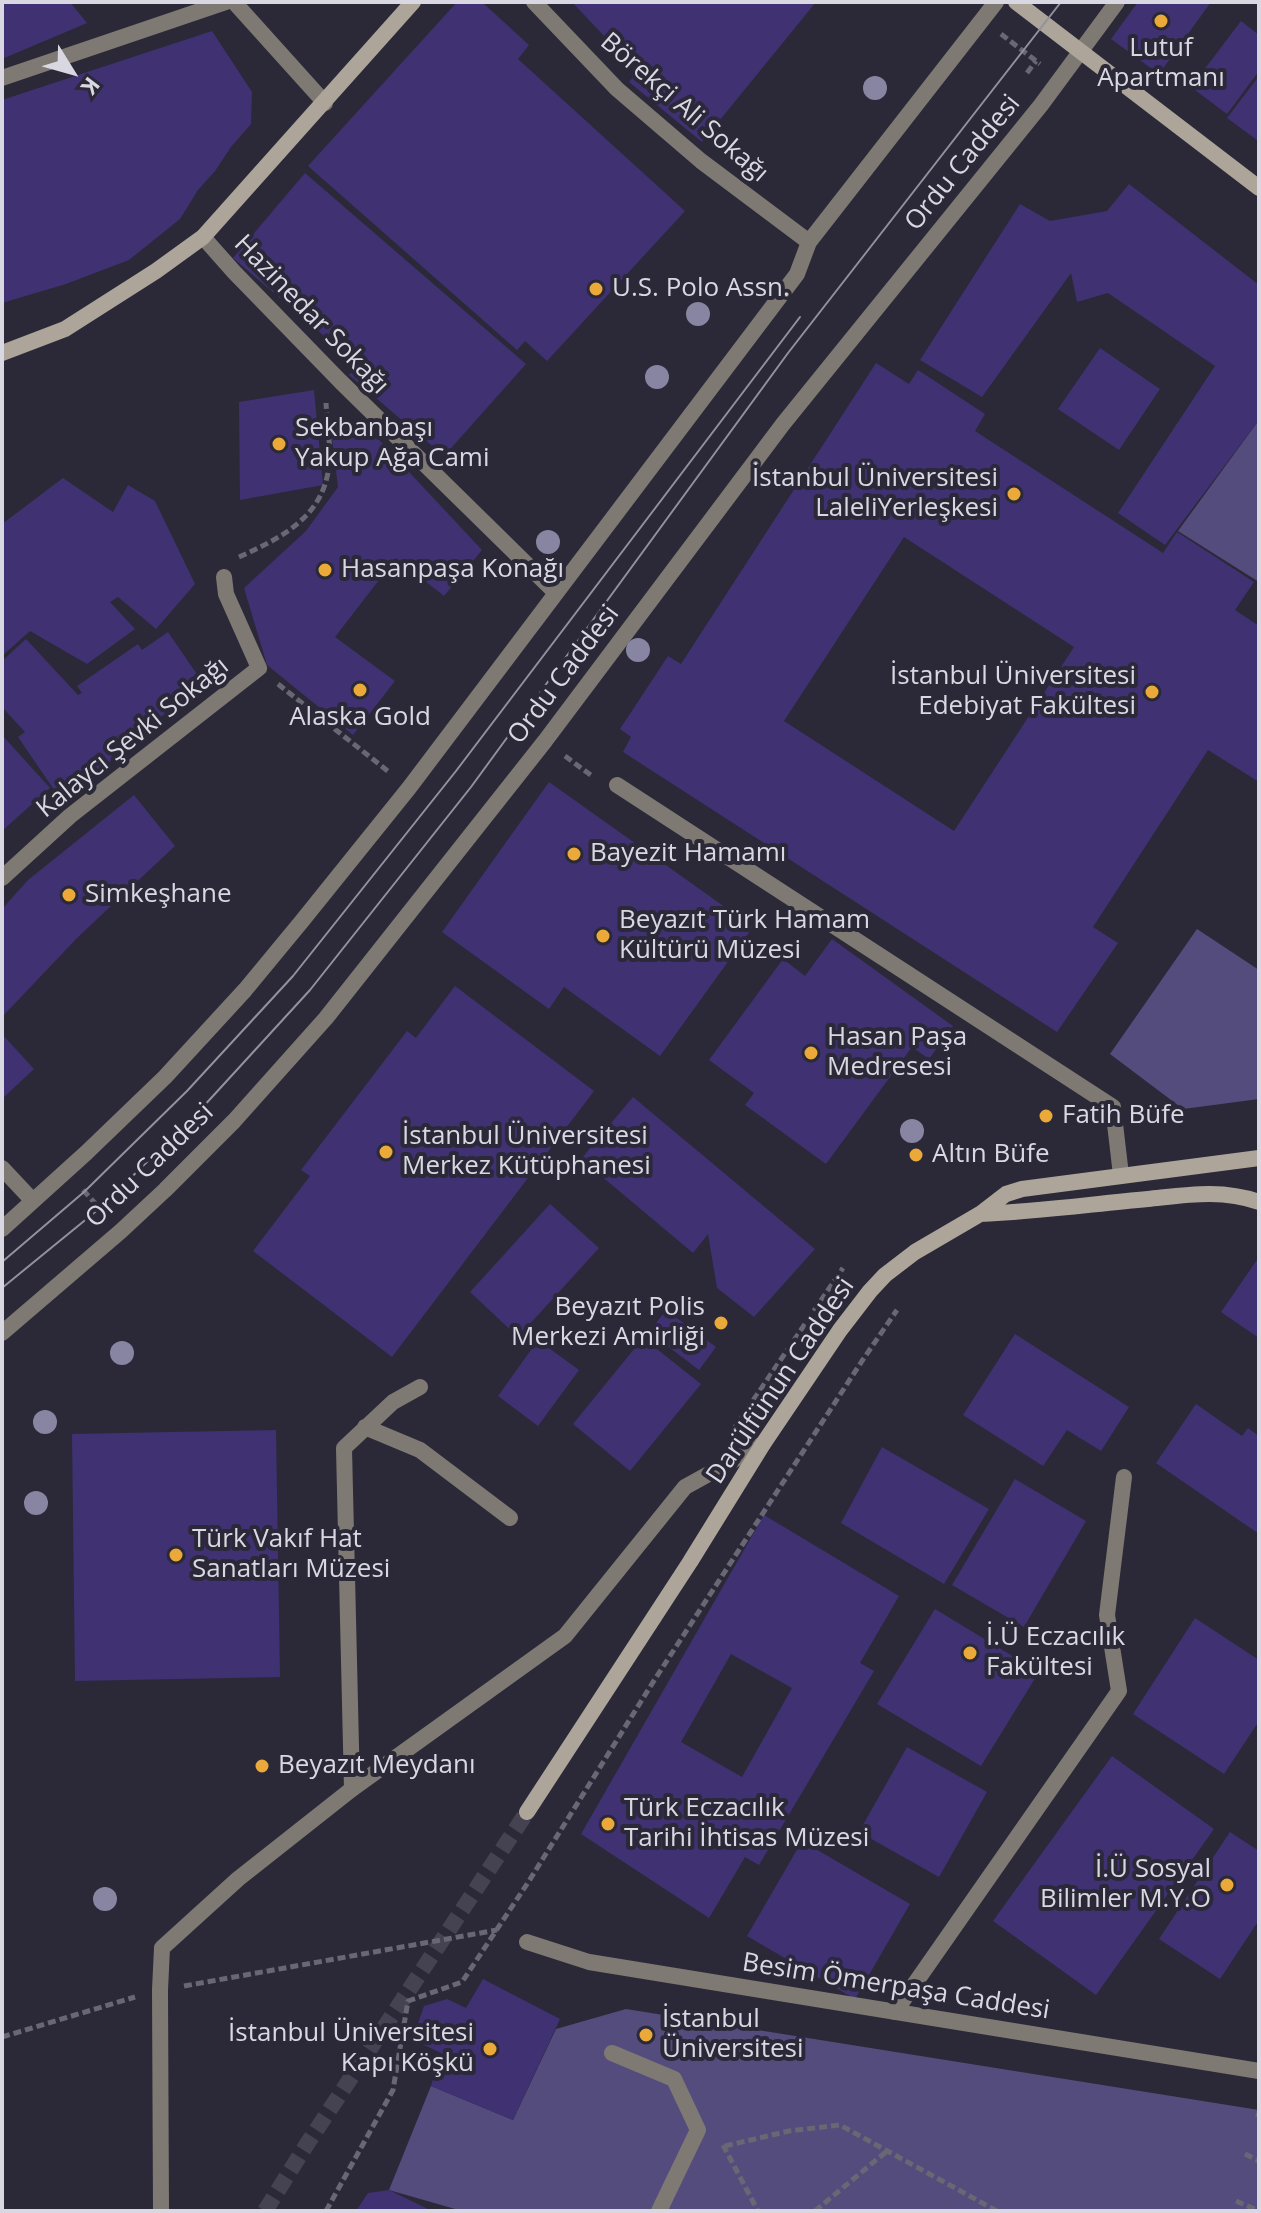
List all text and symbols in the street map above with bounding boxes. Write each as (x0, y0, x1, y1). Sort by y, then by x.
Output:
marker: Lutuf Apartmanı (1152, 12, 1170, 30)
street label: Börekçi Ali Sokağı (594, 27, 774, 189)
north arrow (32, 32, 112, 112)
place label: Lutuf Apartmanı (1097, 33, 1225, 94)
text: K (75, 72, 108, 101)
street label: Ordu Caddesi (899, 89, 1027, 237)
street label: Hazinedar Sokağı (227, 229, 395, 401)
place label: U.S. Polo Assn. (612, 273, 790, 305)
marker: U.S. Polo Assn. (587, 280, 605, 298)
place label: Sekbanbaşı Yakup Ağa Cami (295, 413, 489, 474)
marker: Sekbanbaşı Yakup Ağa Cami (270, 435, 288, 453)
place label: İstanbul Üniversitesi LaleliYerleşkesi (752, 463, 998, 524)
marker: İstanbul Üniversitesi LaleliYerleşkesi (1005, 485, 1023, 503)
place label: Hasanpaşa Konağı (341, 554, 564, 586)
marker: Hasanpaşa Konağı (316, 561, 334, 579)
street label: Ordu Caddesi (502, 599, 626, 751)
street label: Kalaycı Şevki Sokağı (31, 651, 235, 825)
place label: İstanbul Üniversitesi Edebiyat Fakültesi (890, 661, 1136, 722)
marker: Alaska Gold (351, 681, 369, 699)
marker: İstanbul Üniversitesi Edebiyat Fakültesi (1143, 683, 1161, 701)
place label: Alaska Gold (289, 702, 431, 734)
place label: Bayezit Hamamı (590, 838, 786, 870)
marker: Bayezit Hamamı (565, 845, 583, 863)
place label: Simkeşhane (85, 879, 231, 911)
marker: Simkeşhane (60, 886, 78, 904)
place label: Beyazıt Türk Hamam Kültürü Müzesi (619, 905, 870, 966)
marker: Beyazıt Türk Hamam Kültürü Müzesi (594, 927, 612, 945)
place label: Hasan Paşa Medresesi (827, 1022, 967, 1084)
marker: Hasan Paşa Medresesi (802, 1044, 820, 1062)
street label: Ordu Caddesi (80, 1097, 220, 1235)
place label: Fatih Büfe (1062, 1100, 1184, 1132)
marker: Fatih Büfe (1037, 1107, 1055, 1125)
place label: İstanbul Üniversitesi Merkez Kütüphanesi (402, 1121, 651, 1182)
place label: Altın Büfe (932, 1139, 1050, 1171)
marker: İstanbul Üniversitesi Merkez Kütüphanesi (377, 1143, 395, 1161)
marker: Altın Büfe (907, 1146, 925, 1164)
street label: Darülfünun Caddesi (700, 1272, 862, 1490)
place label: Beyazıt Polis Merkezi Amirliği (511, 1292, 705, 1354)
marker: Beyazıt Polis Merkezi Amirliği (712, 1314, 730, 1332)
place label: Türk Vakıf Hat Sanatları Müzesi (192, 1524, 390, 1586)
marker: Türk Vakıf Hat Sanatları Müzesi (167, 1546, 185, 1564)
place label: İ.Ü Eczacılık Fakültesi (986, 1622, 1125, 1684)
marker: İ.Ü Eczacılık Fakültesi (961, 1644, 979, 1662)
place label: Beyazıt Meydanı (278, 1750, 476, 1782)
marker: Beyazıt Meydanı (253, 1757, 271, 1775)
place label: Türk Eczacılık Tarihi İhtisas Müzesi (624, 1793, 869, 1854)
marker: Türk Eczacılık Tarihi İhtisas Müzesi (599, 1815, 617, 1833)
place label: İ.Ü Sosyal Bilimler M.Y.O (1040, 1854, 1211, 1916)
marker: İ.Ü Sosyal Bilimler M.Y.O (1218, 1876, 1236, 1894)
street label: Besim Ömerpaşa Caddesi (740, 1947, 1052, 2027)
place label: İstanbul Üniversitesi (662, 2004, 803, 2066)
place label: İstanbul Üniversitesi Kapı Köşkü (228, 2018, 474, 2080)
marker: İstanbul Üniversitesi (637, 2026, 655, 2044)
marker: İstanbul Üniversitesi Kapı Köşkü (481, 2040, 499, 2058)

